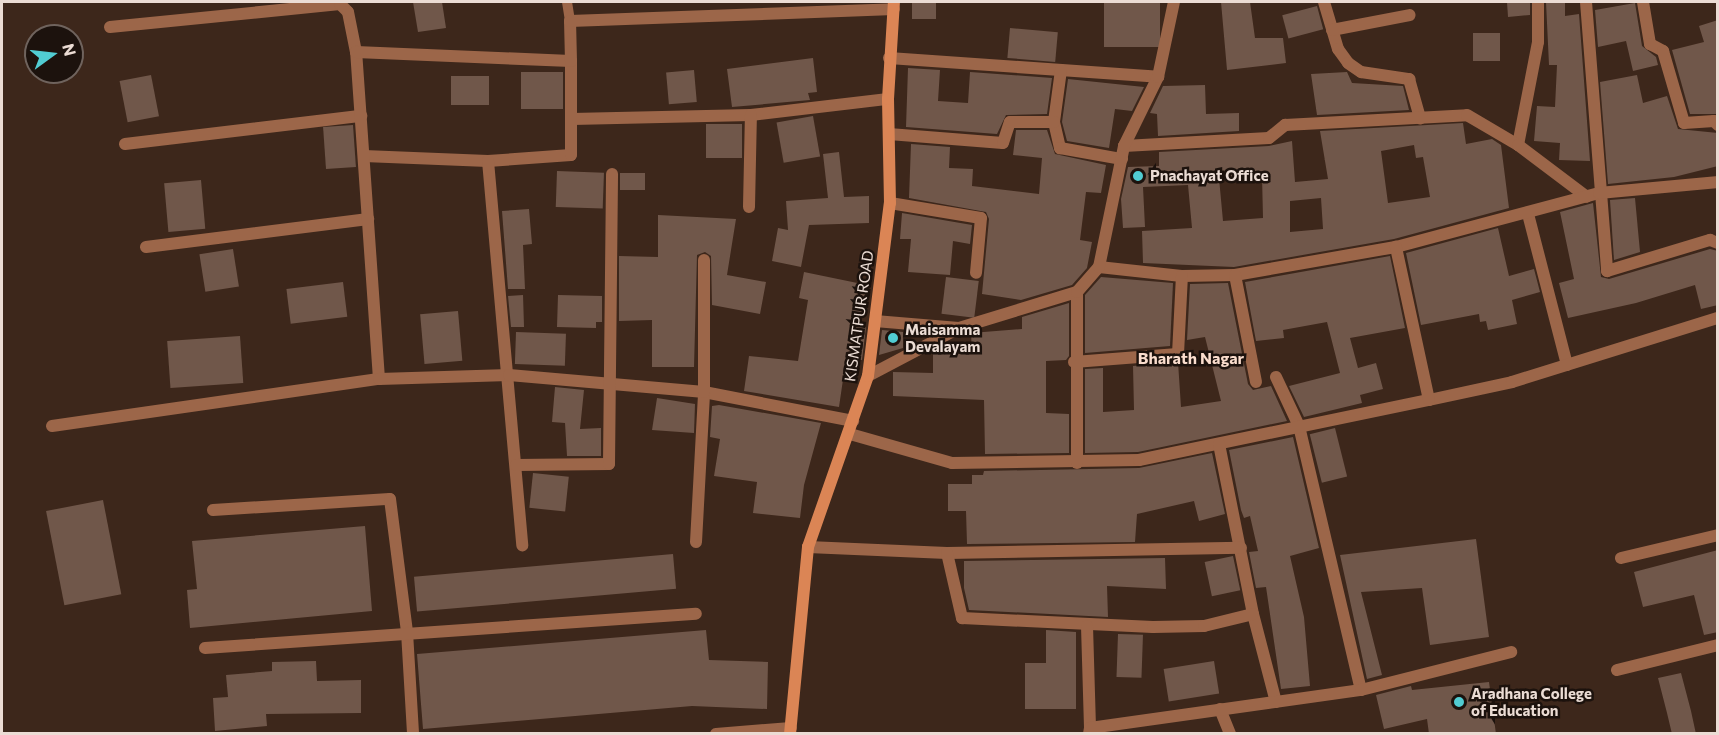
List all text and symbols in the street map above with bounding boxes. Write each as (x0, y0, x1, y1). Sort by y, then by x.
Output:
north arrow (24, 24, 84, 84)
text: N (59, 41, 81, 58)
place label: Pnachayat Office (1150, 167, 1269, 185)
marker: Pnachayat Office (1131, 169, 1145, 183)
street label: KISMATPUR ROAD (841, 249, 877, 383)
place label: Maisamma Devalayam (905, 320, 980, 355)
marker: Maisamma Devalayam (886, 331, 900, 345)
district label: Bharath Nagar (1138, 348, 1244, 368)
place label: Aradhana College of Education (1471, 684, 1592, 719)
marker: Aradhana College of Education (1452, 695, 1466, 709)

